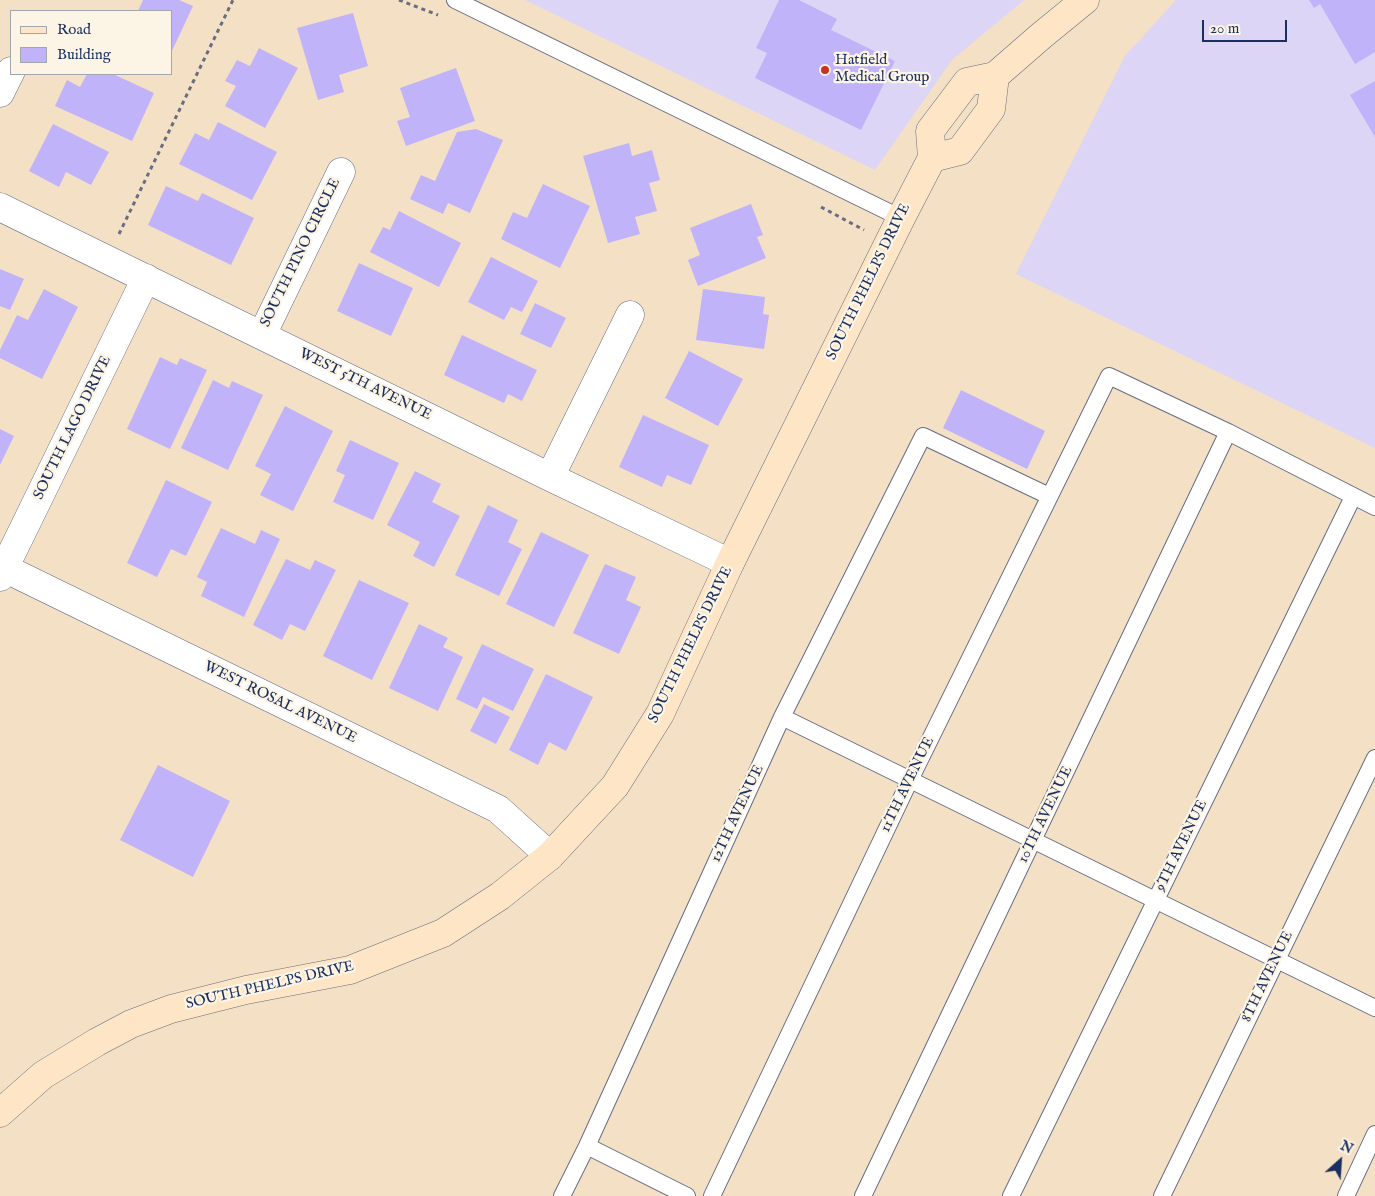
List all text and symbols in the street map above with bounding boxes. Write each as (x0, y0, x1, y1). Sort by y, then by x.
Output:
legend (10, 10, 172, 75)
scale bar (1205, 10, 1290, 42)
text: 20 m (1210, 19, 1239, 38)
text: Road (57, 20, 91, 39)
text: Building (57, 45, 111, 64)
place label: Hatfield Medical Group (835, 52, 929, 87)
marker: Hatfield Medical Group (819, 64, 831, 76)
street label: SOUTH PINO CIRCLE (257, 176, 345, 330)
street label: SOUTH PHELPS DRIVE (823, 201, 915, 363)
street label: WEST 5TH AVENUE (296, 345, 434, 425)
street label: SOUTH LAGO DRIVE (30, 353, 116, 503)
street label: SOUTH PHELPS DRIVE (645, 564, 737, 726)
street label: WEST ROSAL AVENUE (201, 658, 359, 748)
street label: 11TH AVENUE (877, 734, 939, 836)
street label: 12TH AVENUE (708, 762, 768, 866)
street label: 10TH AVENUE (1015, 764, 1077, 866)
street label: 9TH AVENUE (1152, 797, 1212, 895)
street label: 8TH AVENUE (1238, 929, 1298, 1025)
street label: SOUTH PHELPS DRIVE (184, 958, 356, 1014)
north arrow (1315, 1136, 1365, 1186)
text: N (1337, 1137, 1356, 1158)

